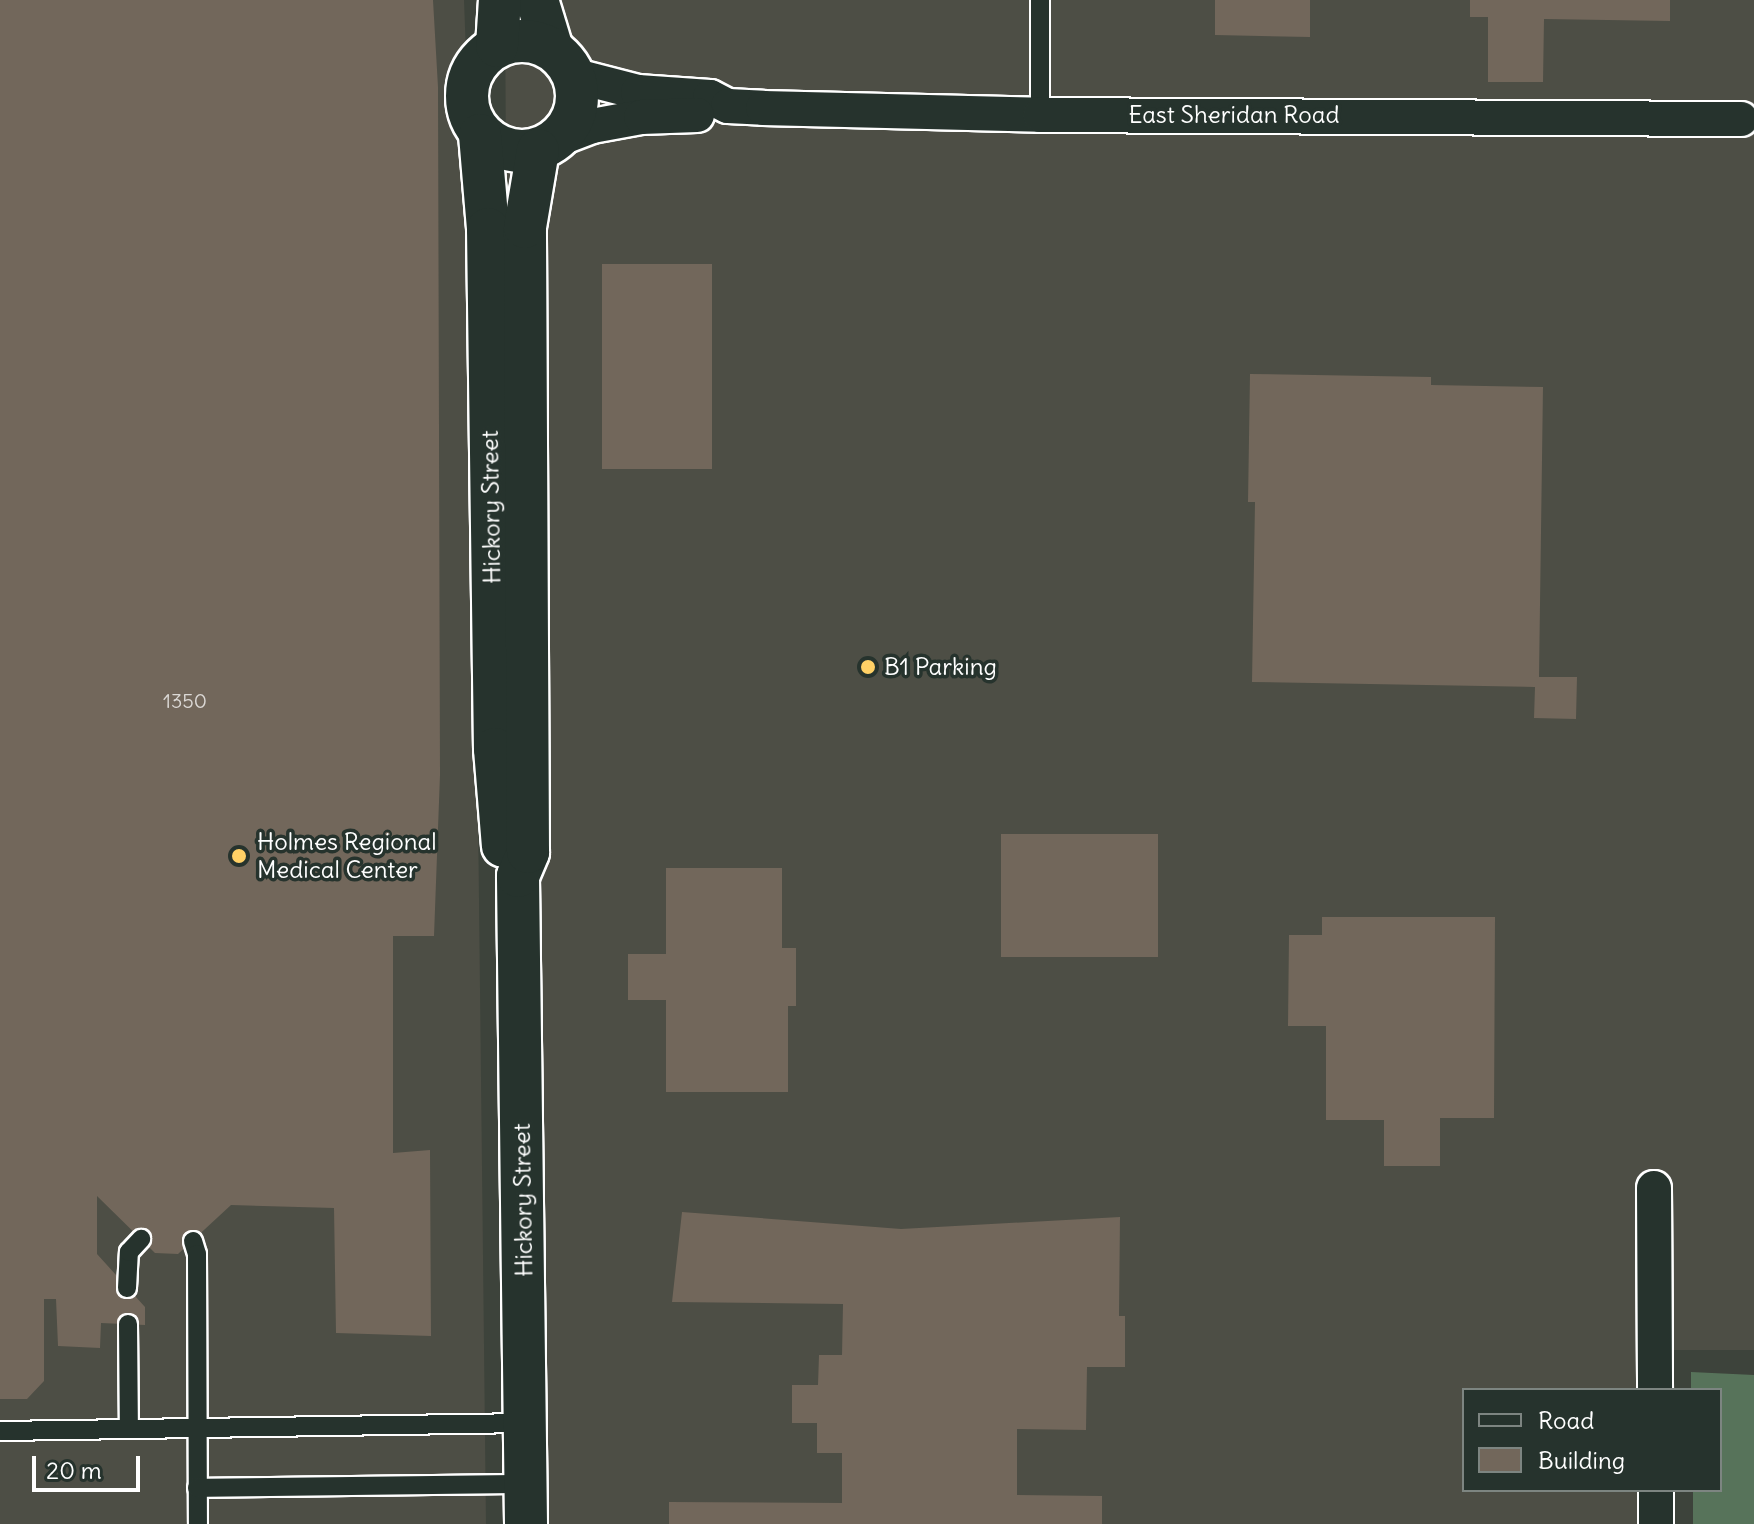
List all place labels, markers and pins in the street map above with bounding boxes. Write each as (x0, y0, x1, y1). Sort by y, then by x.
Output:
place label: B1 Parking (884, 653, 997, 681)
marker: B1 Parking (859, 658, 877, 676)
place label: Holmes Regional Medical Center (257, 828, 437, 884)
marker: Holmes Regional Medical Center (228, 845, 250, 867)

